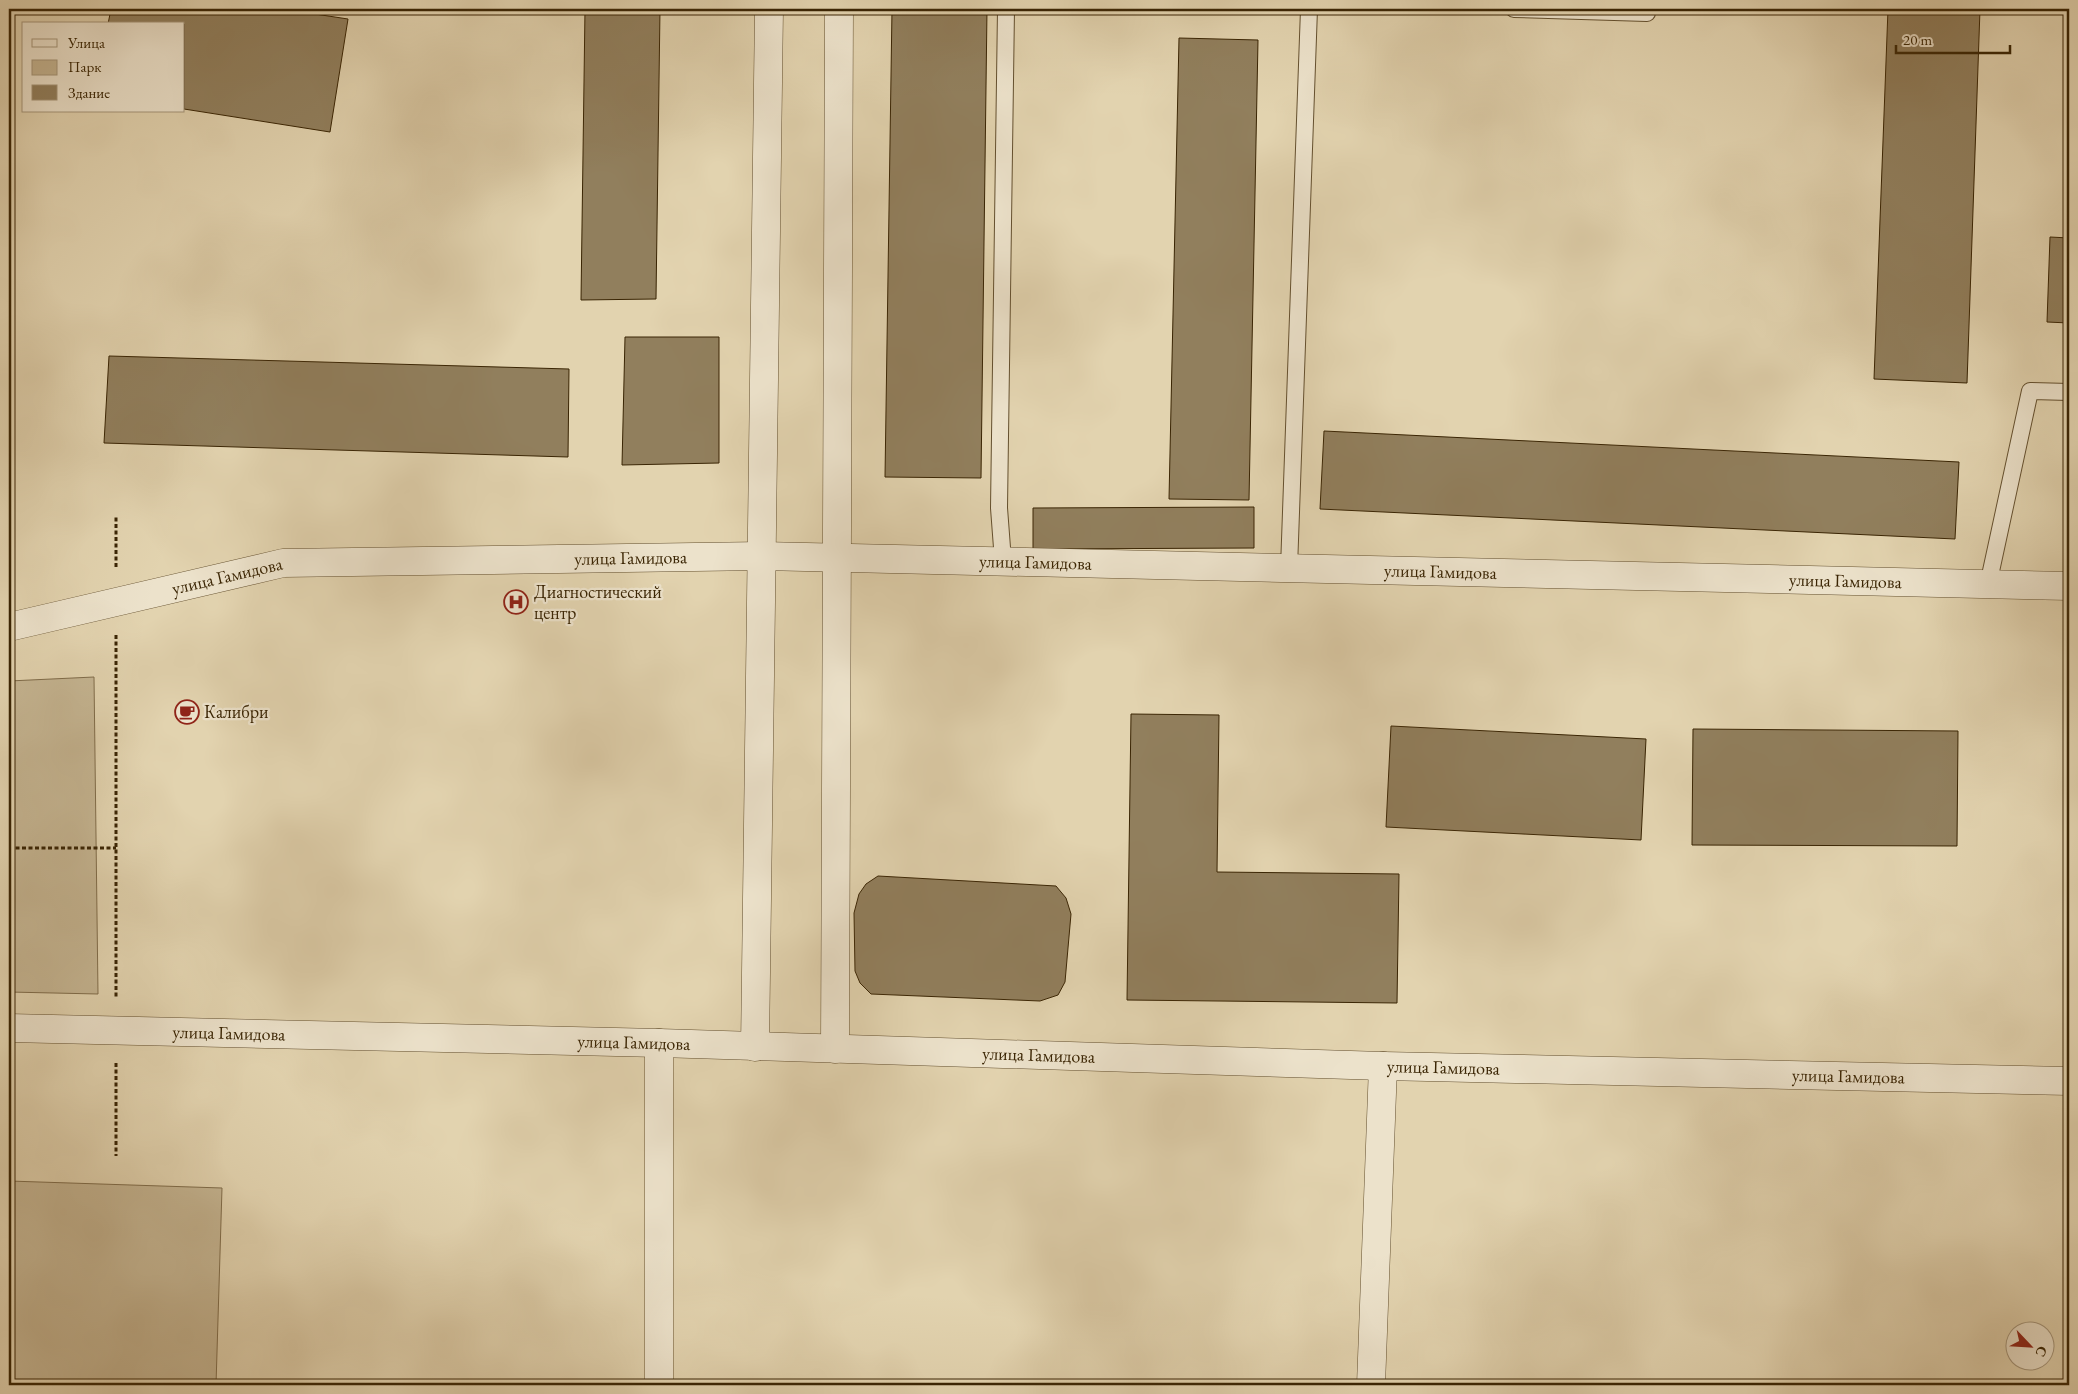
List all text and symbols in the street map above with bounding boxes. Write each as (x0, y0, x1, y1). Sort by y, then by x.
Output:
legend (22, 22, 185, 112)
scale bar (1896, 22, 2009, 54)
text: 20 m (1903, 30, 1932, 49)
text: Улица (67, 33, 105, 52)
text: Парк (68, 57, 101, 76)
text: Здание (68, 83, 110, 102)
street label: улица Гамидова (574, 545, 688, 570)
street label: улица Гамидова (979, 549, 1093, 575)
street label: улица Гамидова (169, 551, 285, 600)
street label: улица Гамидова (1384, 558, 1498, 584)
street label: улица Гамидова (1789, 568, 1903, 593)
place label: Диагностический центр (534, 580, 662, 624)
hospital icon: Диагностический центр (503, 589, 529, 615)
cafe icon: Калибри (174, 699, 200, 725)
place label: Калибри (204, 700, 269, 723)
street label: улица Гамидова (172, 1020, 286, 1045)
street label: улица Гамидова (577, 1029, 691, 1055)
street label: улица Гамидова (982, 1041, 1096, 1068)
street label: улица Гамидова (1387, 1054, 1501, 1080)
street label: улица Гамидова (1792, 1063, 1906, 1088)
north arrow (2006, 1322, 2056, 1372)
text: С (2031, 1343, 2052, 1360)

